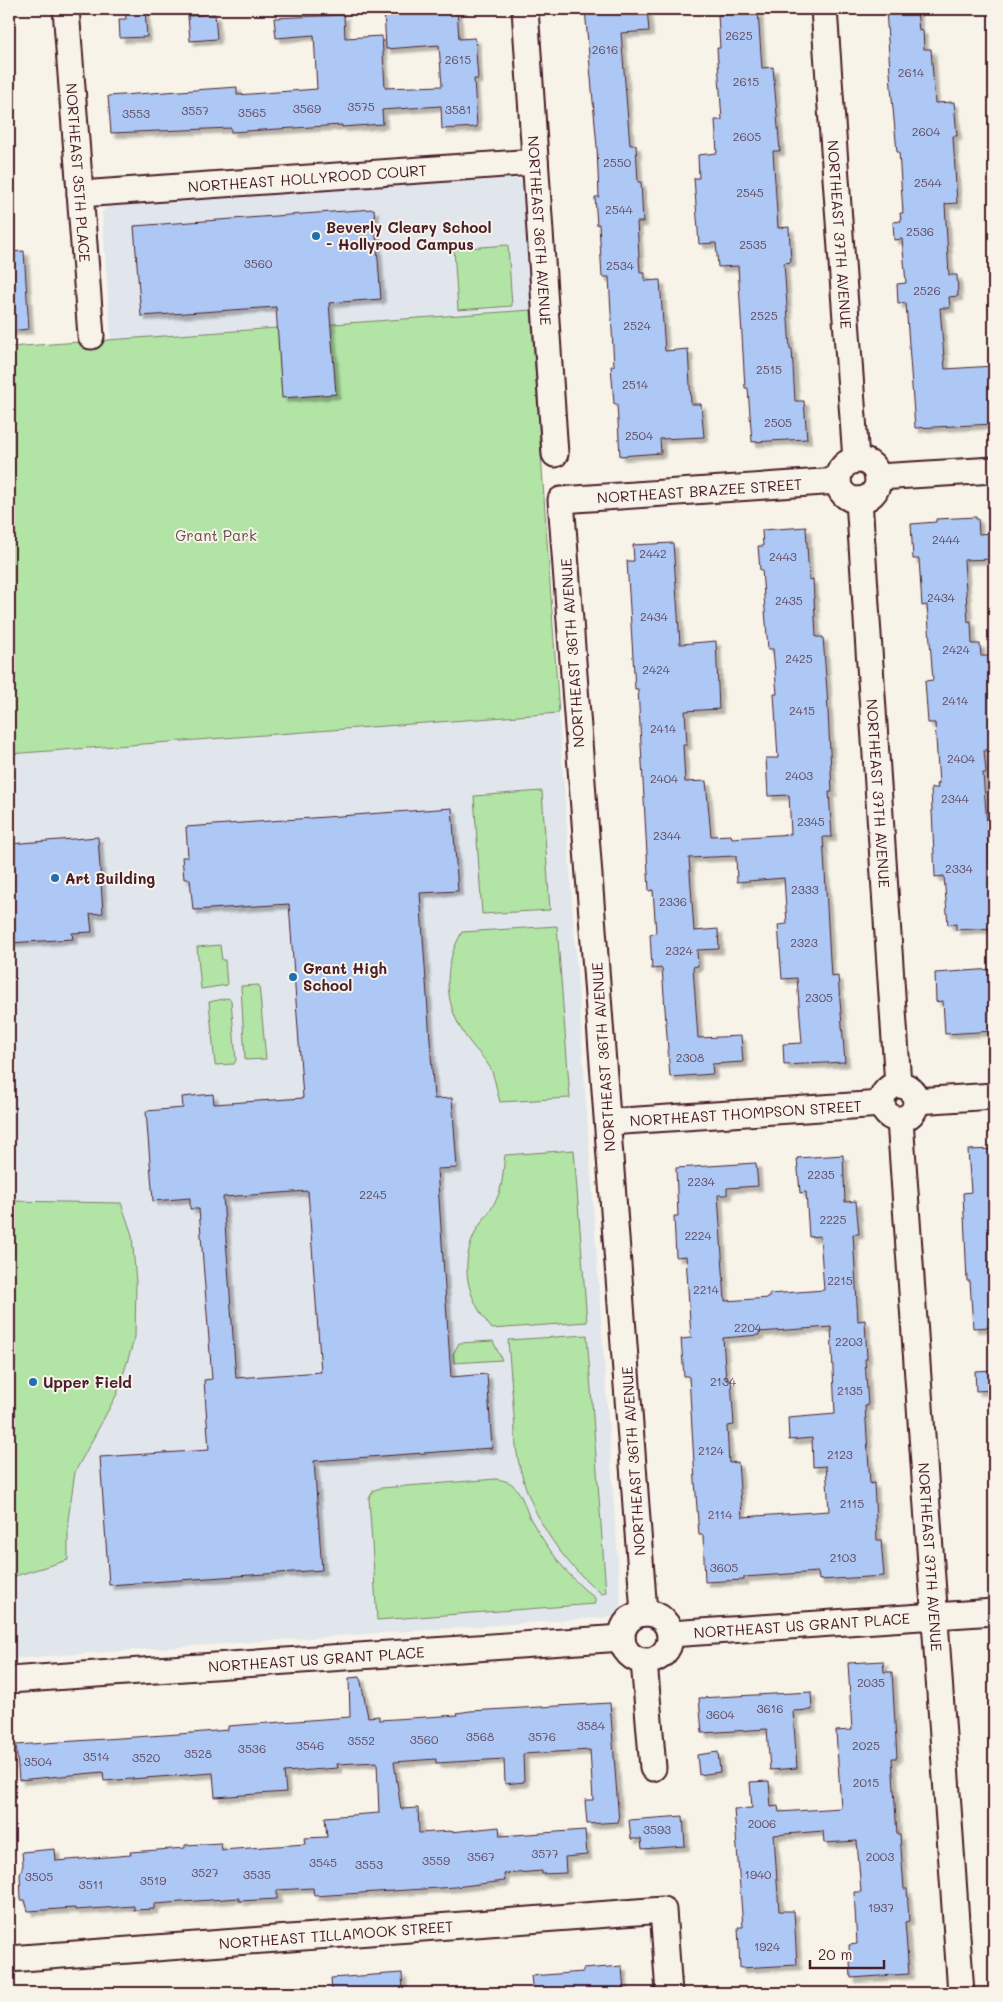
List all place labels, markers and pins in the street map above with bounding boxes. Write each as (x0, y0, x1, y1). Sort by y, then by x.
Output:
place label: Beverly Cleary School - Hollyrood Campus (326, 217, 492, 254)
marker: Beverly Cleary School - Hollyrood Campus (310, 230, 322, 242)
place label: Art Building (65, 868, 155, 888)
marker: Art Building (49, 872, 61, 884)
place label: Grant High School (303, 958, 387, 995)
marker: Grant High School (287, 971, 299, 983)
place label: Upper Field (43, 1372, 132, 1392)
marker: Upper Field (27, 1376, 39, 1388)

